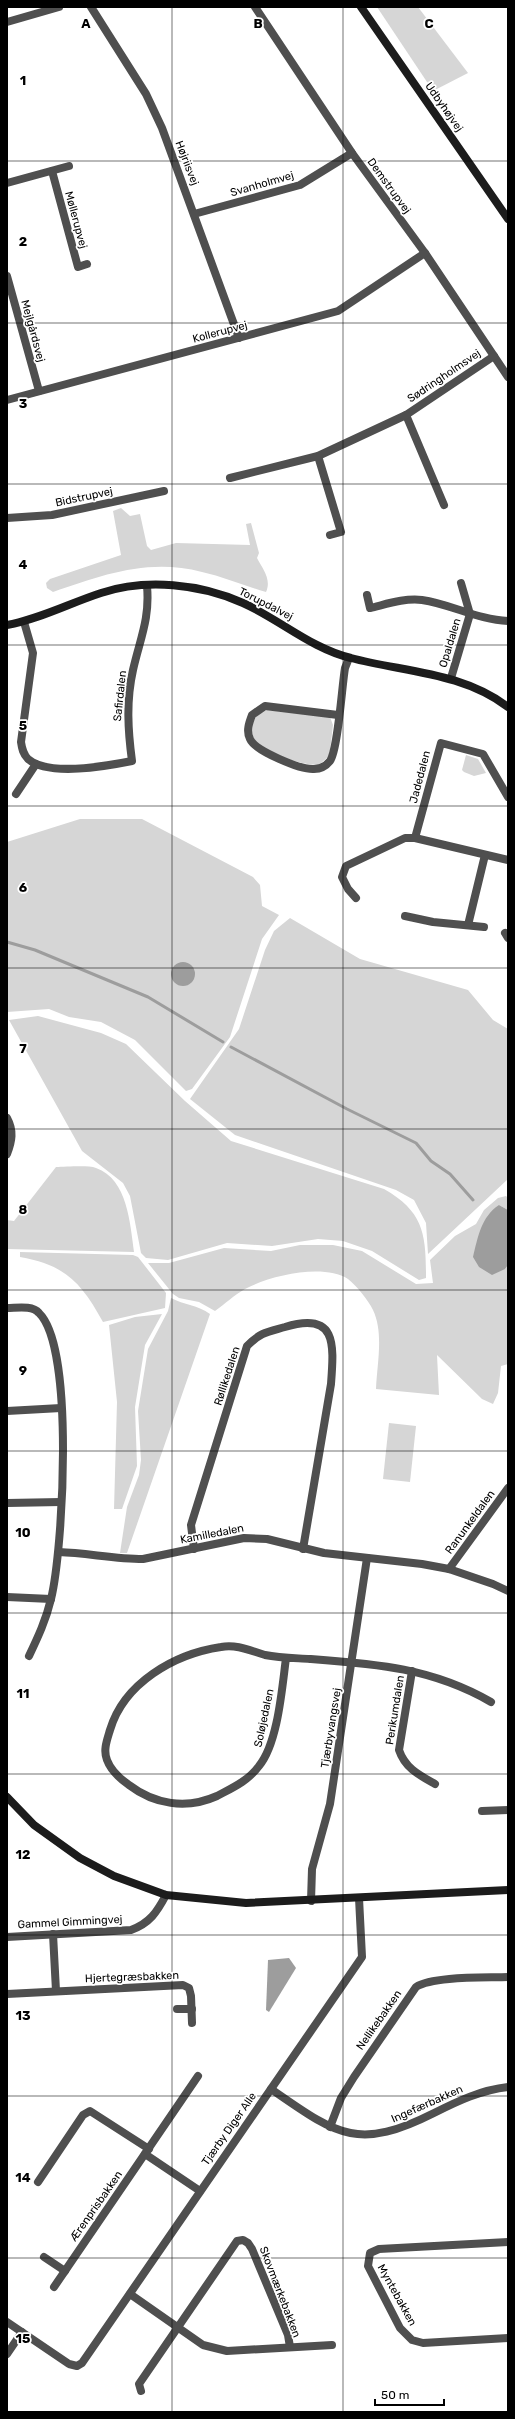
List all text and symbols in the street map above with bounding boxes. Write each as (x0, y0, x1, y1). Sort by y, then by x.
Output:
text: A (81, 16, 91, 31)
text: B (253, 16, 263, 31)
text: C (424, 16, 434, 31)
text: 1 (20, 73, 26, 88)
street label: Udbyhøjvej (422, 80, 466, 134)
street label: Højriisvej (173, 139, 202, 187)
street label: Demstrupvej (365, 156, 414, 216)
street label: Svanholmvej (229, 169, 295, 199)
street label: Møllerupvej (62, 190, 90, 250)
text: 2 (19, 234, 27, 249)
street label: Mejlgårdsvej (18, 298, 48, 364)
street label: Kollerupvej (191, 318, 249, 346)
street label: Sødringholmsvej (405, 347, 483, 405)
text: 3 (19, 396, 28, 411)
street label: Bidstrupvej (54, 485, 114, 509)
text: 4 (19, 557, 28, 572)
street label: Torupdalvej (237, 585, 295, 623)
street label: Opaldalen (436, 617, 464, 669)
street label: Safirdalen (111, 670, 129, 722)
text: 5 (19, 718, 27, 733)
street label: Jadedalen (407, 749, 433, 805)
text: 6 (19, 880, 28, 895)
text: 7 (19, 1041, 27, 1056)
text: 8 (19, 1202, 28, 1217)
street label: Røllikedalen (211, 1345, 243, 1407)
text: 9 (19, 1363, 27, 1378)
street label: Ranunkeldalen (443, 1488, 497, 1556)
street label: Kamilledalen (179, 1521, 245, 1547)
text: 10 (15, 1525, 31, 1540)
street label: Perikumdalen (383, 1674, 407, 1746)
text: 11 (17, 1686, 29, 1701)
street label: Tjærbyvangsvej (318, 1687, 344, 1769)
street label: Soløjedalen (251, 1688, 277, 1748)
text: 12 (16, 1847, 30, 1862)
street label: Gammel Gimmingvej (17, 1913, 123, 1931)
street label: Hjertegræsbakken (85, 1969, 179, 1985)
street label: Nellikebakken (354, 1988, 404, 2052)
text: 13 (15, 2008, 31, 2023)
street label: Ingefærbakken (389, 2082, 465, 2126)
street label: Tjærby Diger Alle (199, 2090, 259, 2168)
street label: Ærenprisbakken (67, 2168, 125, 2244)
text: 14 (15, 2170, 31, 2185)
street label: Skovmærkebakken (257, 2245, 303, 2339)
street label: Myntebakken (375, 2262, 419, 2328)
text: 15 (16, 2331, 30, 2346)
scale bar (375, 2381, 444, 2407)
text: 50 m (381, 2388, 409, 2402)

